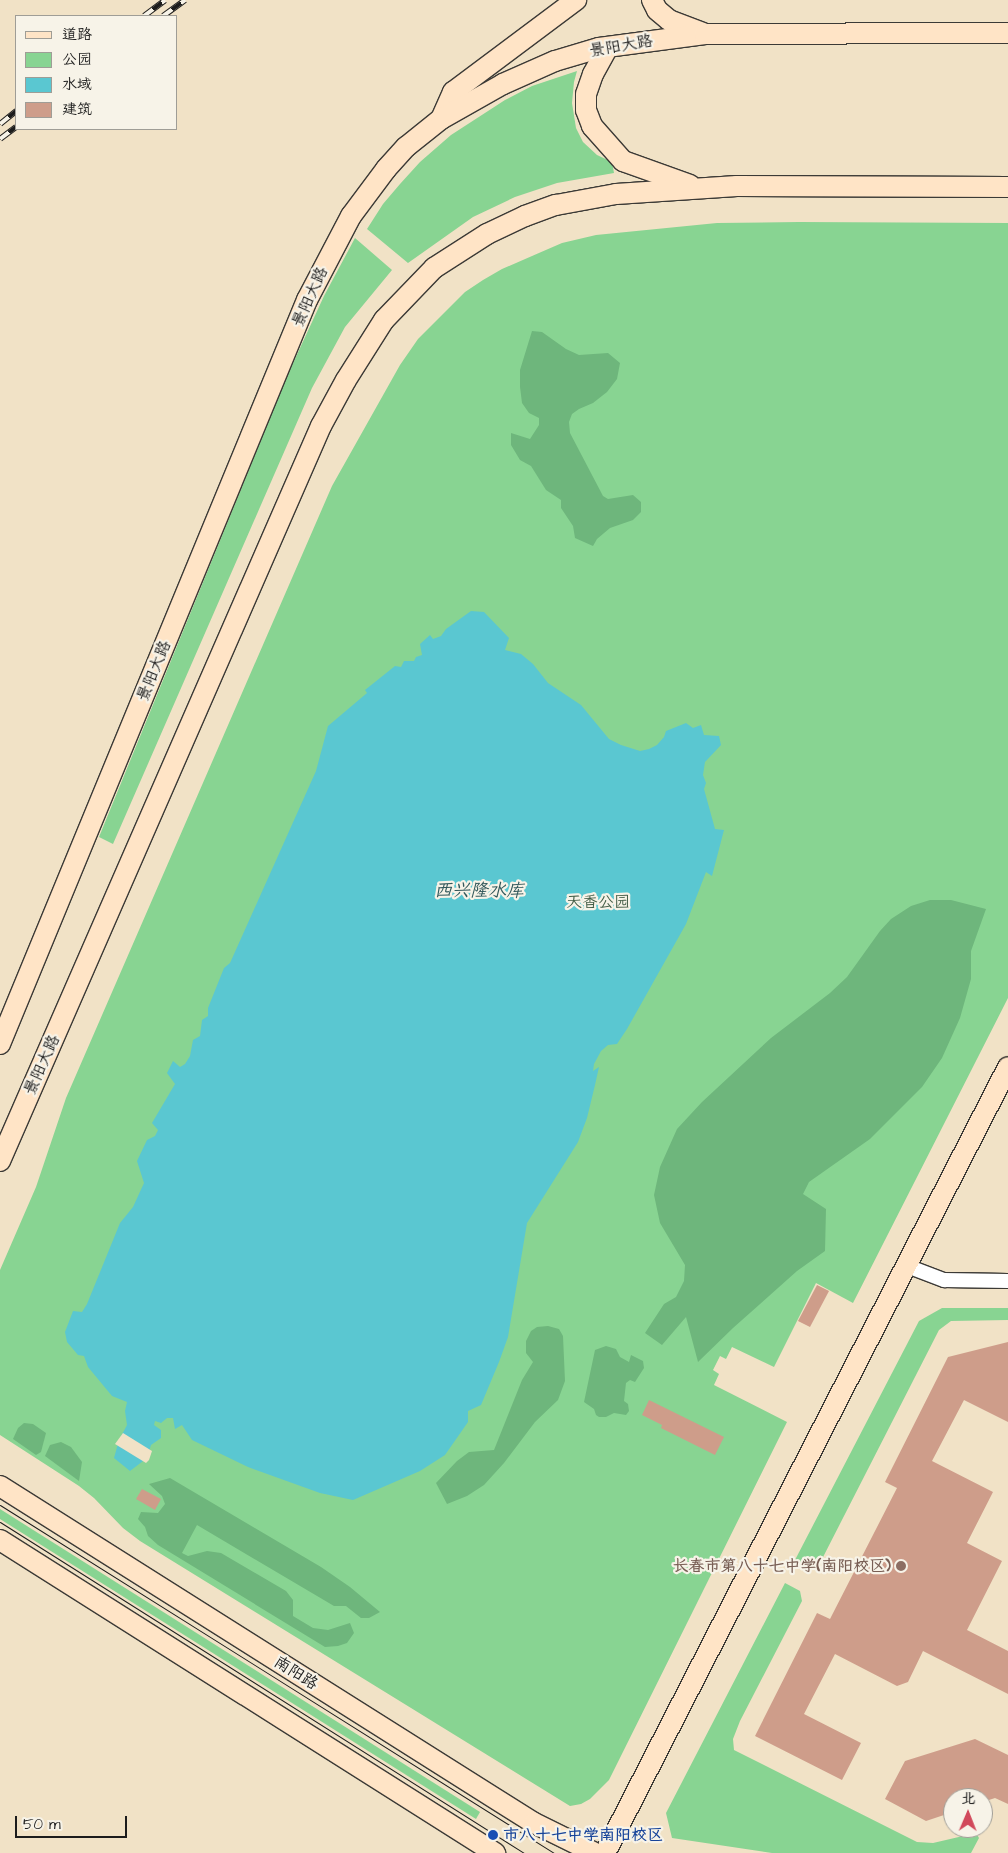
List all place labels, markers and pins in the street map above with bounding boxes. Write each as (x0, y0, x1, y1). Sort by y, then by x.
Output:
place label: 长春市第八十七中学(南阳校区) (673, 1556, 891, 1576)
marker: 长春市第八十七中学(南阳校区) (895, 1560, 907, 1572)
place label: 市八十七中学南阳校区 (503, 1825, 663, 1845)
marker: 市八十七中学南阳校区 (487, 1829, 499, 1841)

